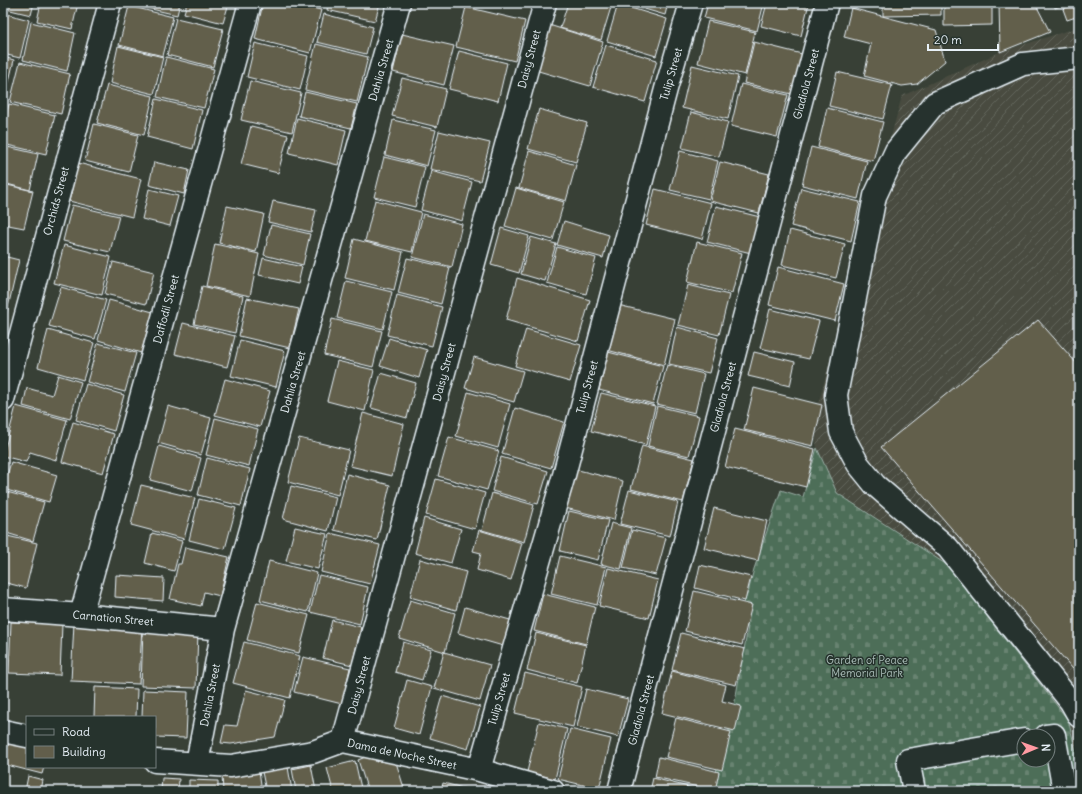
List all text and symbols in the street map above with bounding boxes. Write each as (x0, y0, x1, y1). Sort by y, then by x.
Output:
scale bar (928, 26, 998, 52)
street label: Daisy Street (515, 28, 544, 90)
text: 20 m (934, 32, 962, 47)
street label: Dahlia Street (366, 37, 397, 103)
street label: Tulip Street (657, 46, 685, 102)
street label: Gladiola Street (790, 47, 822, 121)
street label: Orchids Street (40, 165, 72, 237)
street label: Daffodil Street (150, 273, 182, 345)
street label: Daisy Street (430, 341, 459, 403)
street label: Dahlia Street (278, 349, 309, 415)
street label: Tulip Street (573, 359, 601, 415)
street label: Gladiola Street (707, 360, 739, 434)
street label: Carnation Street (72, 607, 154, 629)
park label: Garden of Peace Memorial Park (826, 653, 908, 680)
street label: Daisy Street (345, 654, 374, 716)
street label: Dahlia Street (197, 662, 223, 728)
street label: Tulip Street (485, 671, 513, 727)
street label: Gladiola Street (625, 673, 657, 747)
legend (26, 716, 156, 768)
text: Road (62, 724, 90, 739)
north arrow (1016, 728, 1056, 768)
street label: Dama de Noche Street (346, 736, 458, 772)
text: Building (62, 744, 106, 759)
text: N (1039, 744, 1053, 752)

